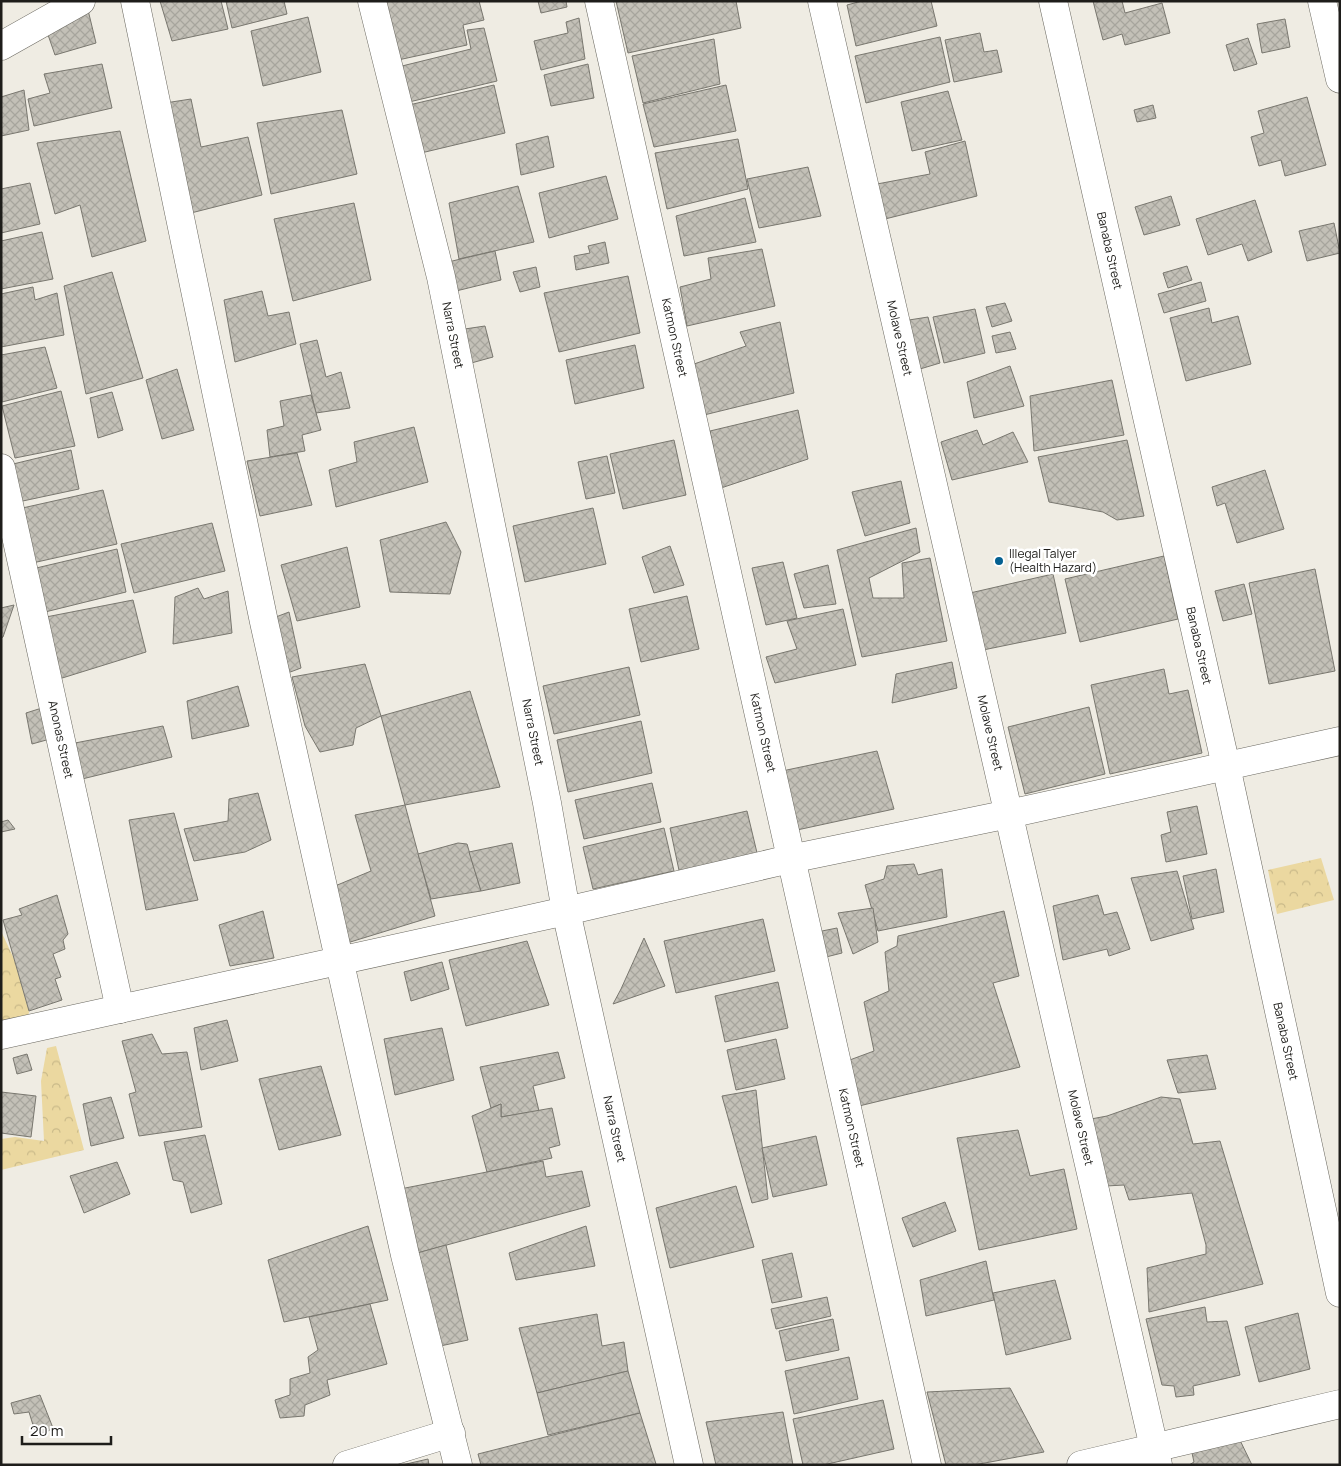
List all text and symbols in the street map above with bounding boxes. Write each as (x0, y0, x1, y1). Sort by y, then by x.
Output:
street label: Banaba Street (1093, 210, 1127, 291)
street label: Katmon Street (658, 296, 692, 379)
street label: Molave Street (883, 299, 917, 378)
street label: Narra Street (438, 300, 468, 370)
place label: Illegal Talyer (Health Hazard) (1009, 545, 1097, 576)
marker: Illegal Talyer (Health Hazard) (993, 555, 1005, 567)
street label: Banaba Street (1182, 605, 1216, 686)
street label: Katmon Street (746, 692, 781, 774)
street label: Molave Street (974, 693, 1007, 772)
street label: Narra Street (518, 697, 548, 767)
street label: Anonas Street (44, 699, 78, 780)
street label: Banaba Street (1269, 1001, 1303, 1082)
street label: Katmon Street (835, 1087, 869, 1169)
street label: Molave Street (1064, 1088, 1098, 1167)
street label: Narra Street (599, 1094, 631, 1164)
scale bar (22, 1414, 111, 1446)
text: 20 m (30, 1420, 63, 1441)

